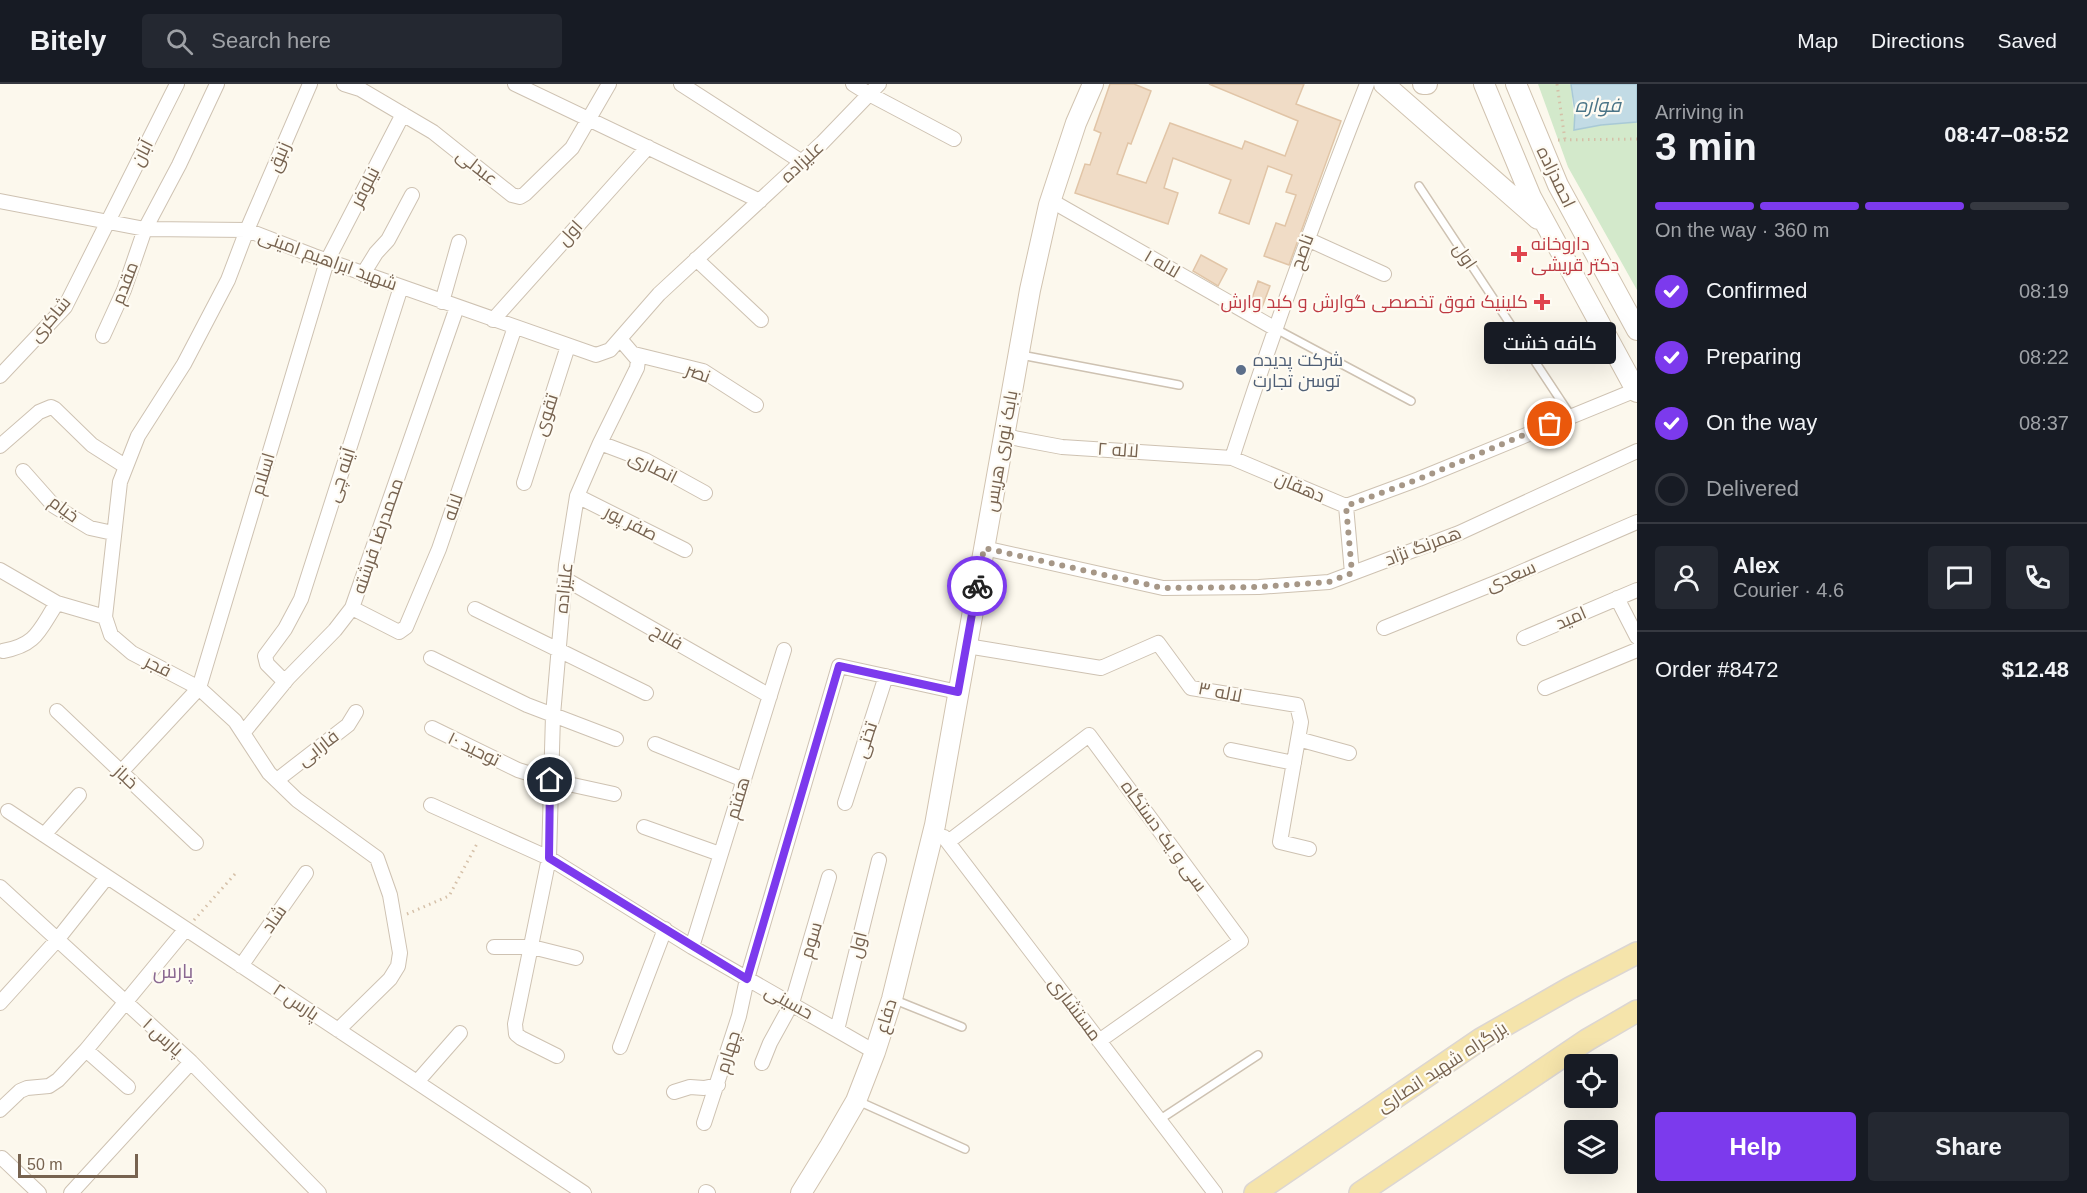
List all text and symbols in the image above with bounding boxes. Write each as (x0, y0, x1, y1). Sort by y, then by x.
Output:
search box (142, 14, 562, 68)
text: Bitely (30, 25, 106, 56)
icon: search (163, 25, 196, 58)
text: Search here (211, 28, 331, 53)
text: Map (1797, 29, 1838, 52)
text: Directions (1871, 29, 1964, 52)
text: Saved (1997, 29, 2057, 52)
water label: فواره (1575, 94, 1623, 117)
text: Arriving in (1655, 101, 1744, 123)
text: 08:47–08:52 (1944, 122, 2069, 147)
text: 3 min (1655, 125, 1757, 168)
street label: آبان (127, 136, 158, 170)
street label: علیزاده (777, 137, 828, 187)
street label: زنبق (264, 139, 296, 176)
street label: احمدزاده (1532, 143, 1579, 211)
street label: عبدلی (452, 145, 501, 190)
street label: نیلوفر (346, 164, 384, 212)
street label: اول (554, 216, 587, 250)
text: On the way · 360 m (1655, 219, 1830, 241)
street label: شهید ابراهیم امینی (255, 226, 400, 296)
street label: ناصح (1286, 232, 1319, 273)
place label: داروخانه دکتر قریشی (1531, 234, 1619, 276)
street label: اول (1448, 239, 1481, 273)
street label: لاله ۱ (1141, 246, 1183, 282)
marker: داروخانه دکتر قریشی (1512, 247, 1526, 261)
street label: مقدم (108, 259, 144, 308)
icon: check (1655, 275, 1688, 308)
text: Confirmed (1706, 278, 1807, 303)
text: 08:19 (2019, 280, 2069, 302)
street label: شاکری (25, 292, 75, 346)
place label: کلینیک فوق تخصصی گوارش و کبد وارش (1220, 292, 1528, 314)
marker: کلینیک فوق تخصصی گوارش و کبد وارش (1533, 293, 1551, 311)
callout: کافه خشت (1484, 322, 1616, 364)
text: کافه خشت (1503, 332, 1597, 354)
icon: check (1655, 341, 1688, 374)
text: Preparing (1706, 344, 1801, 369)
text: 08:22 (2019, 346, 2069, 368)
place label: شرکت پدیده توسن تجارت (1253, 350, 1343, 392)
street label: نصر (681, 359, 713, 388)
marker: شرکت پدیده توسن تجارت (1234, 363, 1248, 377)
street label: بابک نوری هریس (980, 389, 1022, 513)
street label: تقوی (530, 391, 563, 439)
pin (1524, 398, 1575, 449)
icon: bag (1533, 407, 1566, 440)
icon: check (1655, 407, 1688, 440)
text: On the way (1706, 410, 1817, 435)
text: 08:37 (2019, 412, 2069, 434)
street label: لاله ۲ (1097, 439, 1139, 461)
street label: آینه چی (323, 445, 361, 505)
street label: انصاری (625, 447, 680, 488)
street label: اسلام (247, 450, 281, 498)
street label: دهقان (1272, 468, 1328, 507)
street label: محمدرضا فرشته (349, 476, 408, 597)
text: Delivered (1706, 476, 1799, 501)
street label: خیام (44, 491, 83, 528)
street label: لاله (439, 491, 467, 523)
street label: صفر پور (599, 501, 661, 547)
street label: همرنگ نژاد (1382, 522, 1464, 571)
button: person (1655, 546, 1718, 609)
button: chat (1928, 546, 1991, 609)
button: phone (2006, 546, 2069, 609)
text: Alex (1733, 553, 1779, 578)
courier (947, 556, 1007, 616)
street label: سعدی (1483, 557, 1539, 596)
street label: علیزاده (551, 562, 578, 614)
icon: bike (961, 570, 994, 603)
text: Courier · 4.6 (1733, 579, 1844, 601)
street label: امید (1553, 603, 1589, 633)
street label: فلاح (647, 620, 686, 656)
street label: فجر (140, 650, 175, 682)
text: Order #8472 (1655, 657, 1779, 682)
text: $12.48 (2002, 657, 2069, 682)
street label: لاله ۳ (1196, 678, 1244, 706)
street label: تختی (851, 719, 882, 761)
street label: فارابی (294, 726, 343, 771)
street label: توحید ۱۰ (444, 728, 503, 771)
pin (524, 754, 575, 805)
street label: خباز (109, 760, 142, 794)
icon: home (533, 763, 566, 796)
street label: هفتم (722, 775, 756, 822)
street label: سی و یک دستگاه (1116, 776, 1211, 896)
street label: شاد (258, 901, 290, 937)
street label: سوم (796, 920, 828, 961)
street label: اول (845, 930, 872, 961)
district label: پارس (153, 960, 194, 984)
street label: مستشاری (1044, 973, 1105, 1045)
street label: پارس ۲ (268, 979, 323, 1026)
street label: حسینی (761, 981, 817, 1024)
street label: دفاع (871, 996, 903, 1036)
street label: پارس ۱ (137, 1014, 187, 1062)
street label: بزرگراه شهید انصاری (1373, 1018, 1511, 1117)
street label: چهارم (712, 1028, 746, 1076)
map controls (1564, 1054, 1618, 1174)
button: locate (1564, 1054, 1618, 1108)
button: Help (1655, 1112, 1856, 1181)
button: Share (1868, 1112, 2069, 1181)
button: layers (1564, 1120, 1618, 1174)
scale bar (18, 1151, 138, 1178)
text: 50 m (27, 1156, 63, 1173)

